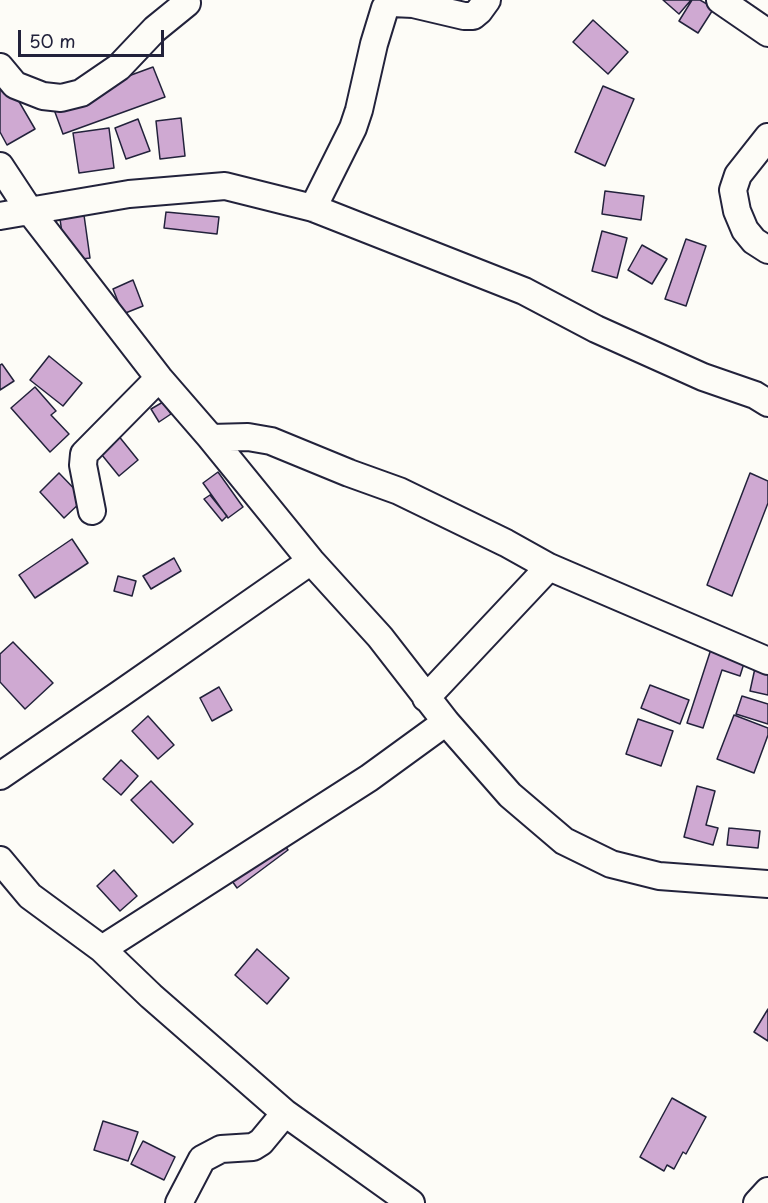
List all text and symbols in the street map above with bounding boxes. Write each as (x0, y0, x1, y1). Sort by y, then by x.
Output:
scale bar (21, 18, 166, 56)
text: 50 m (29, 27, 76, 54)

